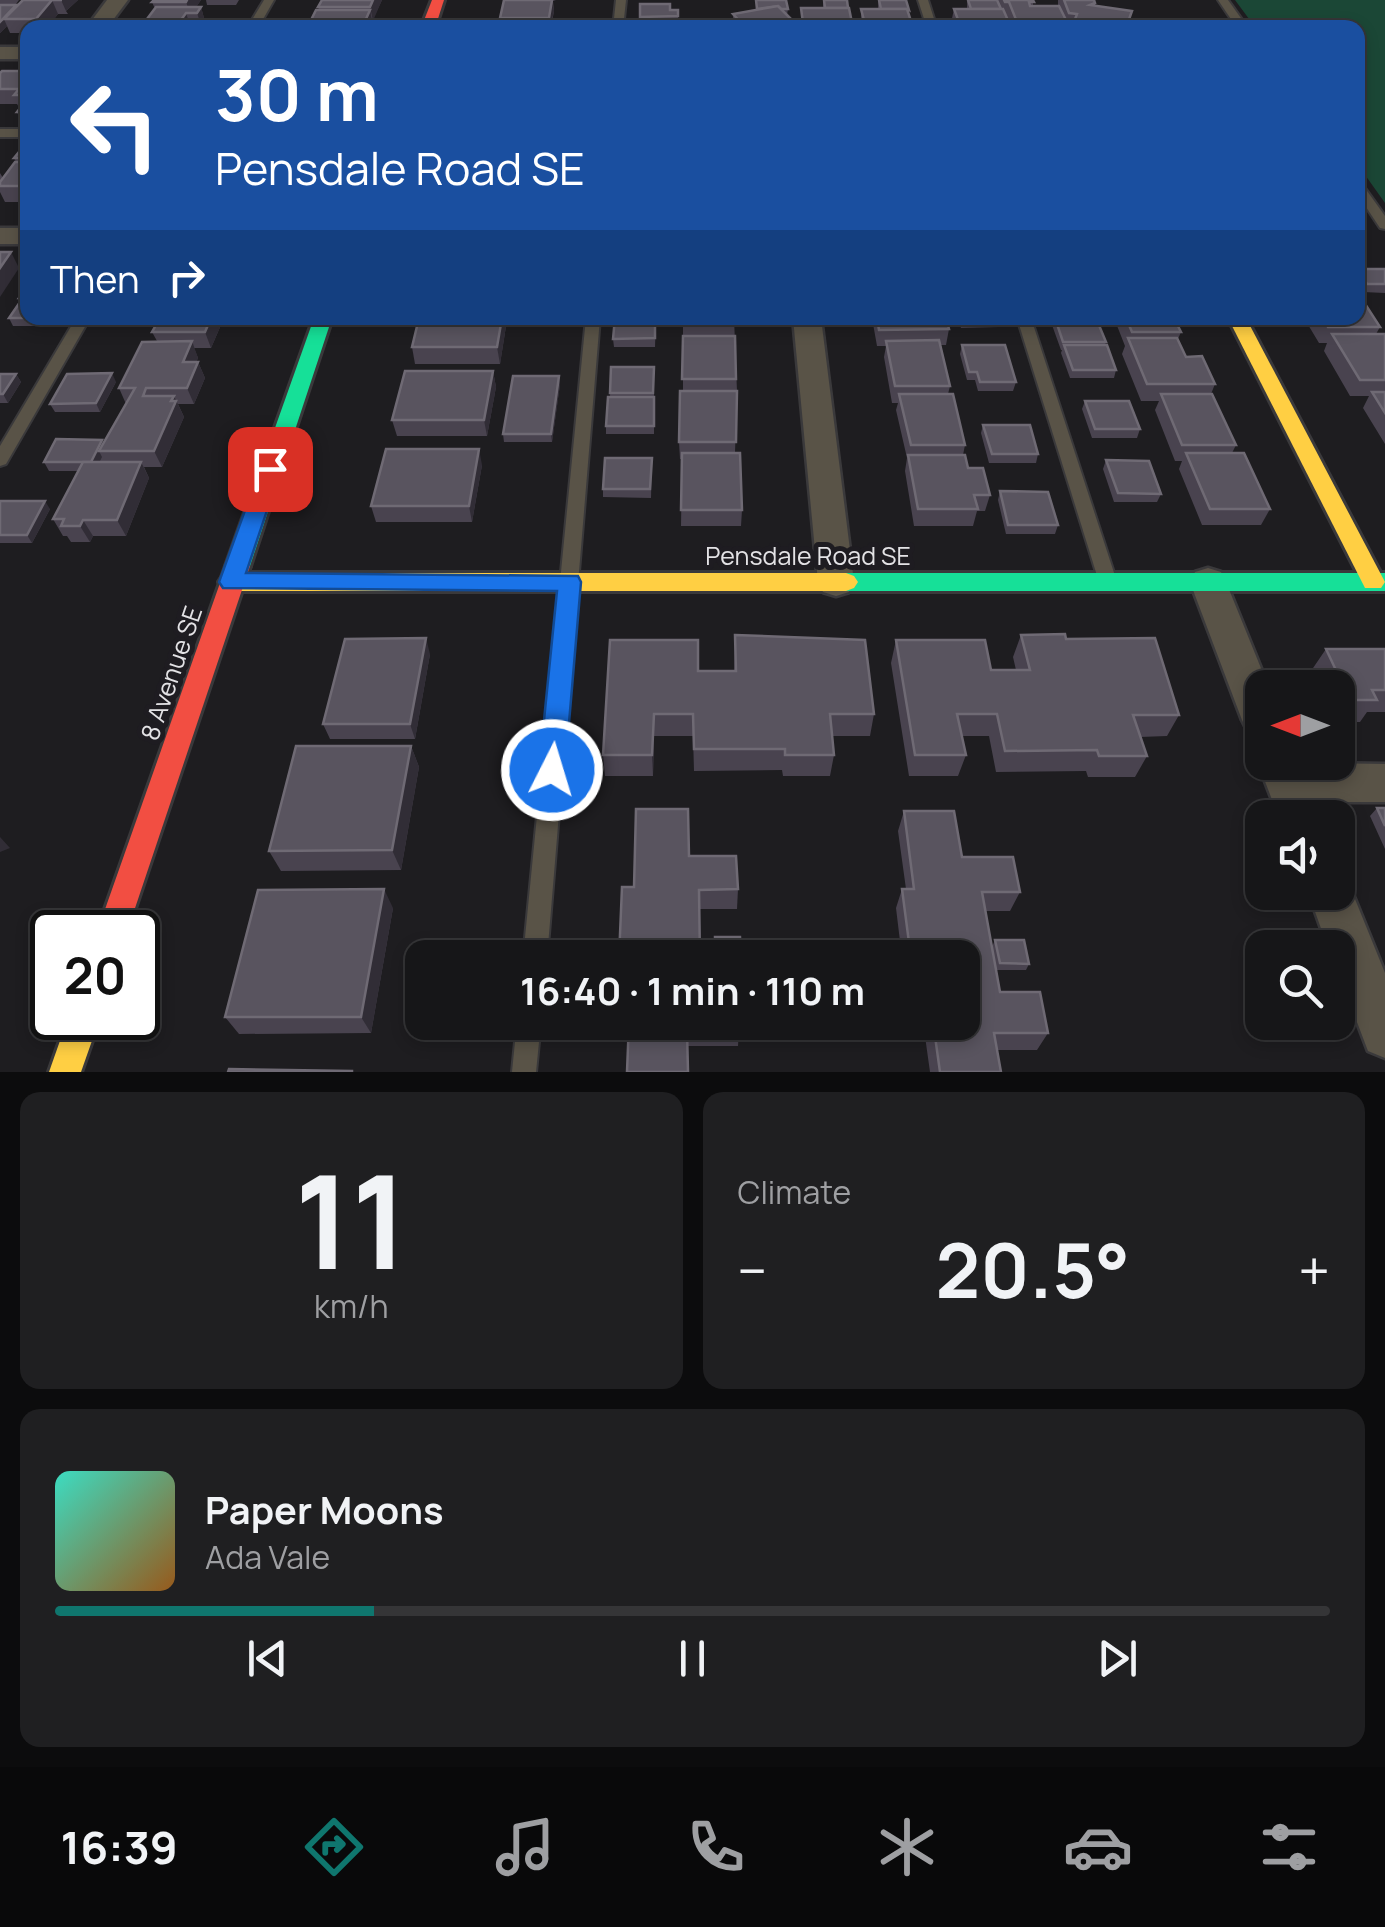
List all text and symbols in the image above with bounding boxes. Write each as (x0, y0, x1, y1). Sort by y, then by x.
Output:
text: 30 m (215, 46, 379, 142)
icon: left (50, 60, 180, 190)
text: Pensdale Road SE (215, 137, 585, 199)
icon: right (159, 250, 214, 305)
text: Then (50, 252, 139, 304)
pin (228, 427, 313, 512)
icon: arrive (243, 442, 298, 497)
street label: Pensdale Road SE (705, 538, 911, 573)
street label: 8 Avenue SE (132, 601, 210, 745)
north arrow (1245, 670, 1355, 780)
map controls (1245, 670, 1355, 1040)
position arrow (500, 718, 604, 822)
button: sound (1245, 800, 1355, 910)
speed limit sign: 20 (30, 910, 160, 1040)
button: search (1245, 930, 1355, 1040)
text: 16:40 · 1 min · 110 m (520, 964, 865, 1016)
text: 11 (294, 1130, 408, 1308)
text: Climate (738, 1170, 851, 1214)
text: 20.5° (936, 1218, 1130, 1321)
text: − (738, 1232, 767, 1308)
text: + (1298, 1232, 1330, 1308)
text: km/h (314, 1284, 388, 1328)
text: Paper Moons (205, 1483, 444, 1535)
text: Ada Vale (205, 1535, 330, 1579)
icon: previous (240, 1631, 295, 1686)
icon: pause (665, 1631, 720, 1686)
icon: next (1090, 1631, 1145, 1686)
icon: directions (299, 1812, 369, 1882)
icon: music (490, 1812, 560, 1882)
icon: phone (681, 1812, 751, 1882)
icon: climate (872, 1812, 942, 1882)
icon: car (1063, 1812, 1133, 1882)
icon: filters (1254, 1812, 1324, 1882)
text: 16:39 (61, 1816, 178, 1878)

